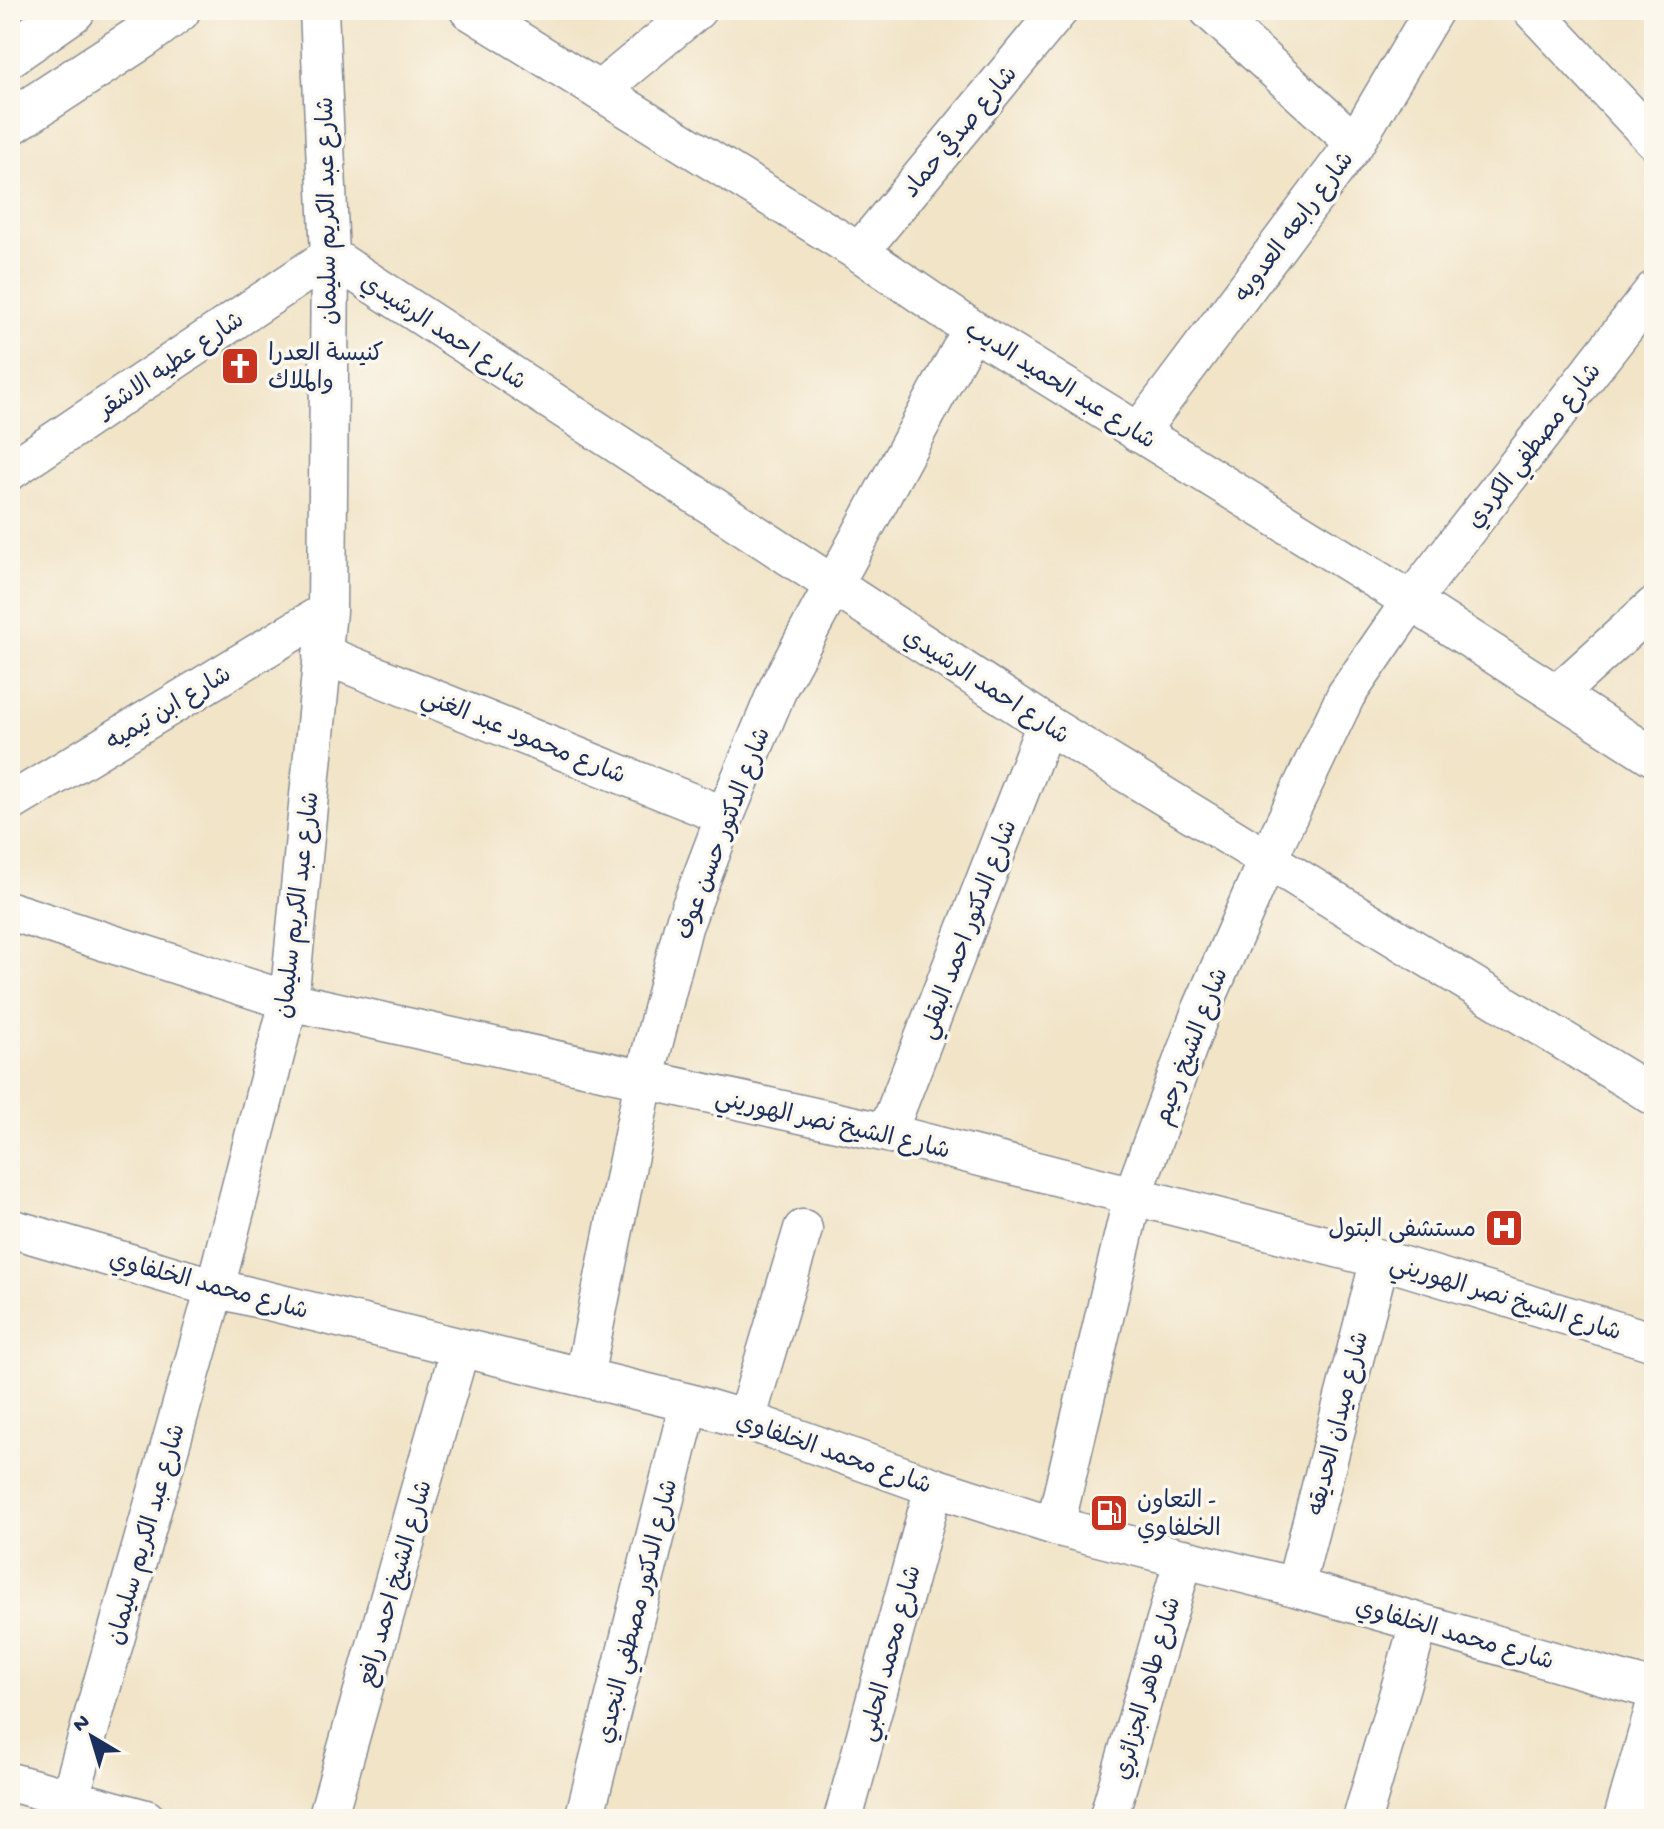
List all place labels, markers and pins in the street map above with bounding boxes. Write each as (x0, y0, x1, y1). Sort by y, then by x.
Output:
place label: كنيسة العدرا والملاك (268, 341, 383, 398)
church icon: كنيسة العدرا والملاك (219, 345, 261, 387)
hospital icon: مستشفى البتول (1483, 1207, 1525, 1249)
place label: مستشفى البتول (1328, 1217, 1476, 1246)
place label: التعاون - الخلفاوي (1137, 1488, 1221, 1545)
fuel station icon: التعاون - الخلفاوي (1088, 1492, 1130, 1534)

